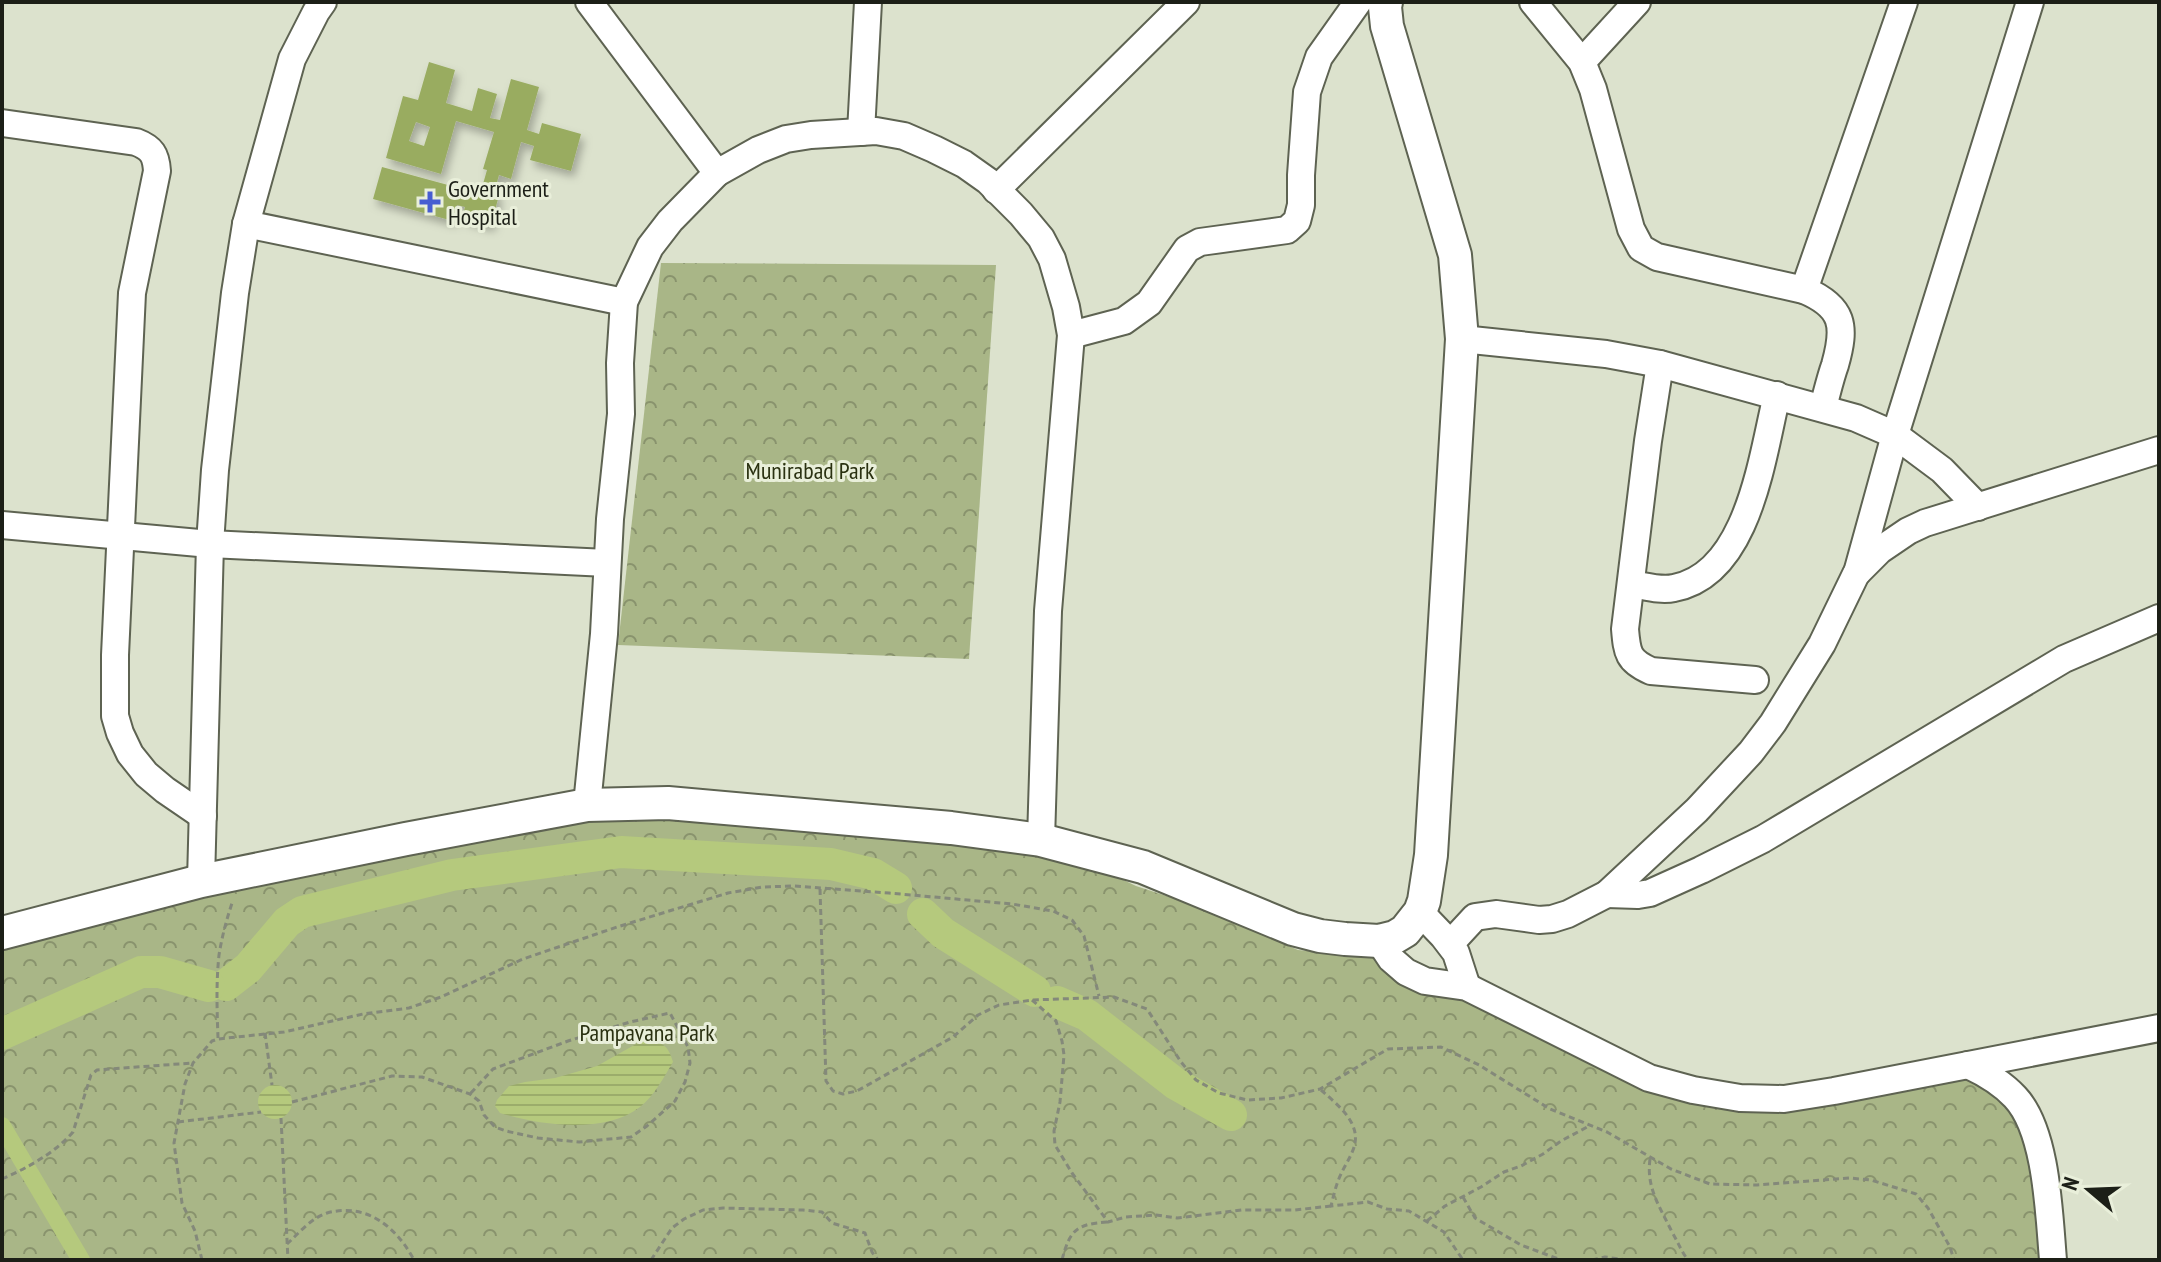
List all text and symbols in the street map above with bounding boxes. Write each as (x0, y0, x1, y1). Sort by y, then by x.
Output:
place label: Government Hospital (448, 173, 549, 232)
marker: Government Hospital (419, 191, 441, 213)
park label: Munirabad Park (746, 455, 875, 486)
park label: Pampavana Park (579, 1017, 715, 1048)
north arrow (2049, 1150, 2129, 1230)
text: N (2055, 1173, 2085, 1194)

